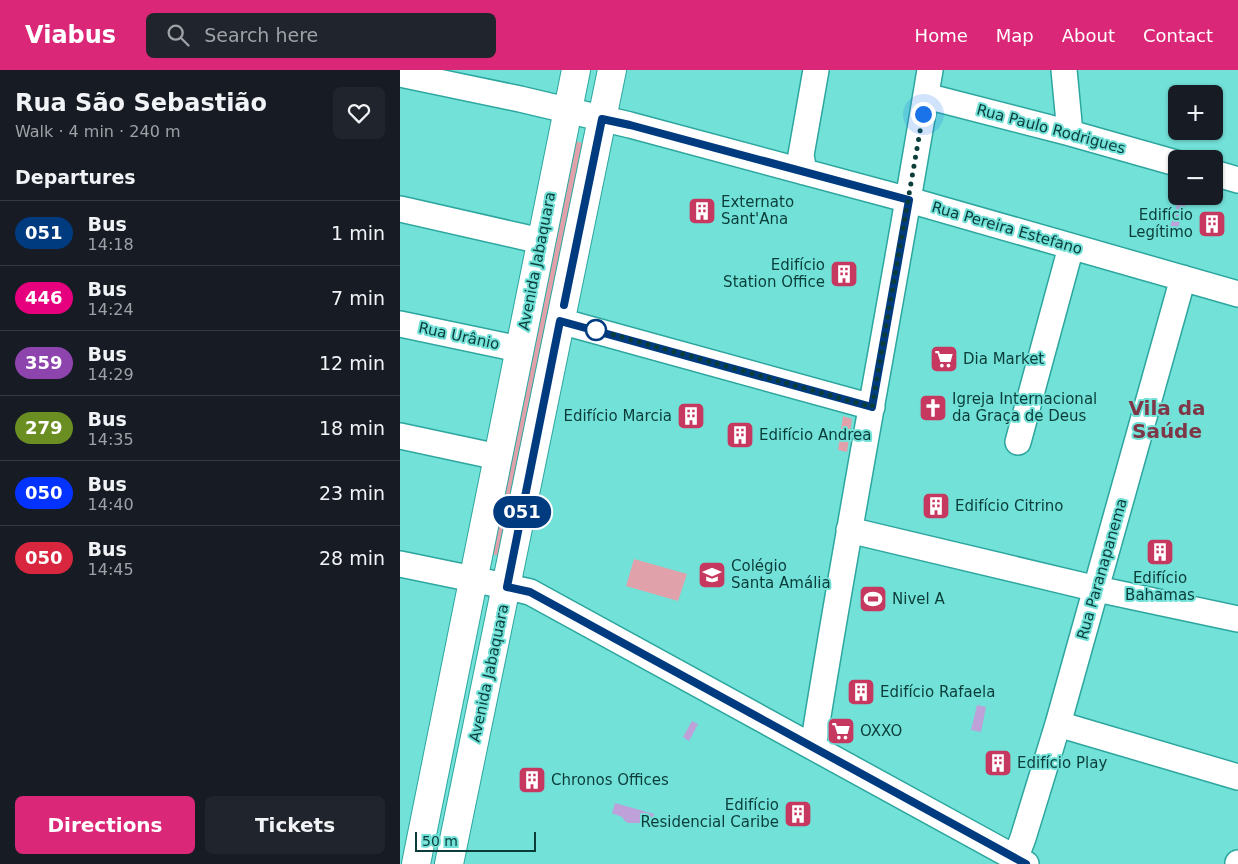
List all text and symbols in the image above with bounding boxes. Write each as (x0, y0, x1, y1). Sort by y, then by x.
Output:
search box (146, 13, 496, 58)
text: Viabus (25, 21, 116, 49)
icon: search (164, 21, 192, 49)
text: Search here (204, 24, 318, 46)
text: Home (915, 25, 968, 46)
text: Map (996, 25, 1034, 46)
text: About (1062, 25, 1115, 46)
text: Contact (1143, 25, 1213, 46)
map controls (1168, 85, 1223, 205)
button: + (1168, 85, 1223, 140)
button: heart (333, 87, 385, 139)
text: Rua São Sebastião (15, 89, 267, 117)
street label: Rua Paulo Rodrigues (975, 100, 1128, 158)
your location (911, 102, 936, 127)
text: Walk · 4 min · 240 m (15, 122, 180, 141)
button: − (1168, 150, 1223, 205)
text: Departures (15, 166, 136, 188)
street label: Avenida Jabaquara (515, 190, 559, 332)
place label: Externato Sant'Ana (721, 193, 794, 228)
building icon: Externato Sant'Ana (687, 196, 717, 226)
street label: Rua Pereira Estefano (930, 198, 1084, 258)
place label: Edifício Legítimo (1128, 206, 1193, 241)
building icon: Edifício Legítimo (1197, 209, 1227, 239)
text: Bus (88, 213, 127, 235)
text: 051 (25, 222, 63, 243)
text: 1 min (331, 222, 385, 244)
text: 14:18 (88, 235, 134, 254)
place label: Edifício Station Office (723, 256, 825, 291)
building icon: Edifício Station Office (829, 259, 859, 289)
text: Bus (88, 278, 127, 300)
text: 446 (25, 287, 63, 308)
text: 7 min (331, 287, 385, 309)
text: 14:24 (88, 300, 134, 319)
street label: Rua Urânio (417, 319, 501, 353)
unlabelled marker (585, 319, 607, 341)
text: Bus (88, 343, 127, 365)
supermarket icon: Dia Market (929, 344, 959, 374)
place label: Dia Market (963, 350, 1044, 368)
text: 359 (25, 352, 63, 373)
text: 12 min (319, 352, 385, 374)
text: 14:29 (88, 365, 134, 384)
place label: Igreja Internacional da Graça de Deus (952, 390, 1097, 425)
church icon: Igreja Internacional da Graça de Deus (918, 393, 948, 423)
district label: Vila da Saúde (1128, 396, 1206, 443)
building icon: Edifício Marcia (676, 401, 706, 431)
place label: Edifício Marcia (563, 407, 672, 425)
text: Bus (88, 408, 127, 430)
text: 279 (25, 417, 63, 438)
text: 18 min (319, 417, 385, 439)
building icon: Edifício Andrea (725, 420, 755, 450)
place label: Edifício Andrea (759, 426, 872, 444)
text: 14:35 (88, 430, 134, 449)
text: Bus (88, 473, 127, 495)
text: 050 (25, 482, 63, 503)
text: 23 min (319, 482, 385, 504)
building icon: Edifício Citrino (921, 491, 951, 521)
text: 14:40 (88, 495, 134, 514)
line badge: 051 (493, 496, 551, 528)
street label: Rua Paranapanema (1073, 496, 1131, 642)
place label: Edifício Citrino (955, 497, 1064, 515)
text: 051 (503, 501, 541, 522)
building icon: Edifício Bahamas (1145, 537, 1175, 567)
text: Bus (88, 538, 127, 560)
text: 050 (25, 547, 63, 568)
text: 28 min (319, 547, 385, 569)
place label: Colégio Santa Amália (731, 557, 831, 592)
text: 14:45 (88, 560, 134, 579)
school or university icon: Colégio Santa Amália (697, 560, 727, 590)
place label: Edifício Bahamas (1125, 569, 1195, 604)
sports icon: Nivel A (858, 584, 888, 614)
place label: Nivel A (892, 590, 945, 608)
street label: Avenida Jabaquara (466, 602, 512, 744)
building icon: Edifício Rafaela (846, 677, 876, 707)
place label: Edifício Rafaela (880, 683, 995, 701)
supermarket icon: OXXO (826, 716, 856, 746)
place label: OXXO (860, 722, 902, 740)
building icon: Edifício Play (983, 748, 1013, 778)
place label: Edifício Play (1017, 754, 1107, 772)
building icon: Chronos Offices (517, 765, 547, 795)
place label: Chronos Offices (551, 771, 669, 789)
button: Directions (15, 796, 195, 854)
button: Tickets (205, 796, 385, 854)
place label: Edifício Residencial Caribe (640, 796, 779, 831)
building icon: Edifício Residencial Caribe (783, 799, 813, 829)
scale bar (415, 829, 536, 852)
text: 50 m (422, 833, 458, 849)

